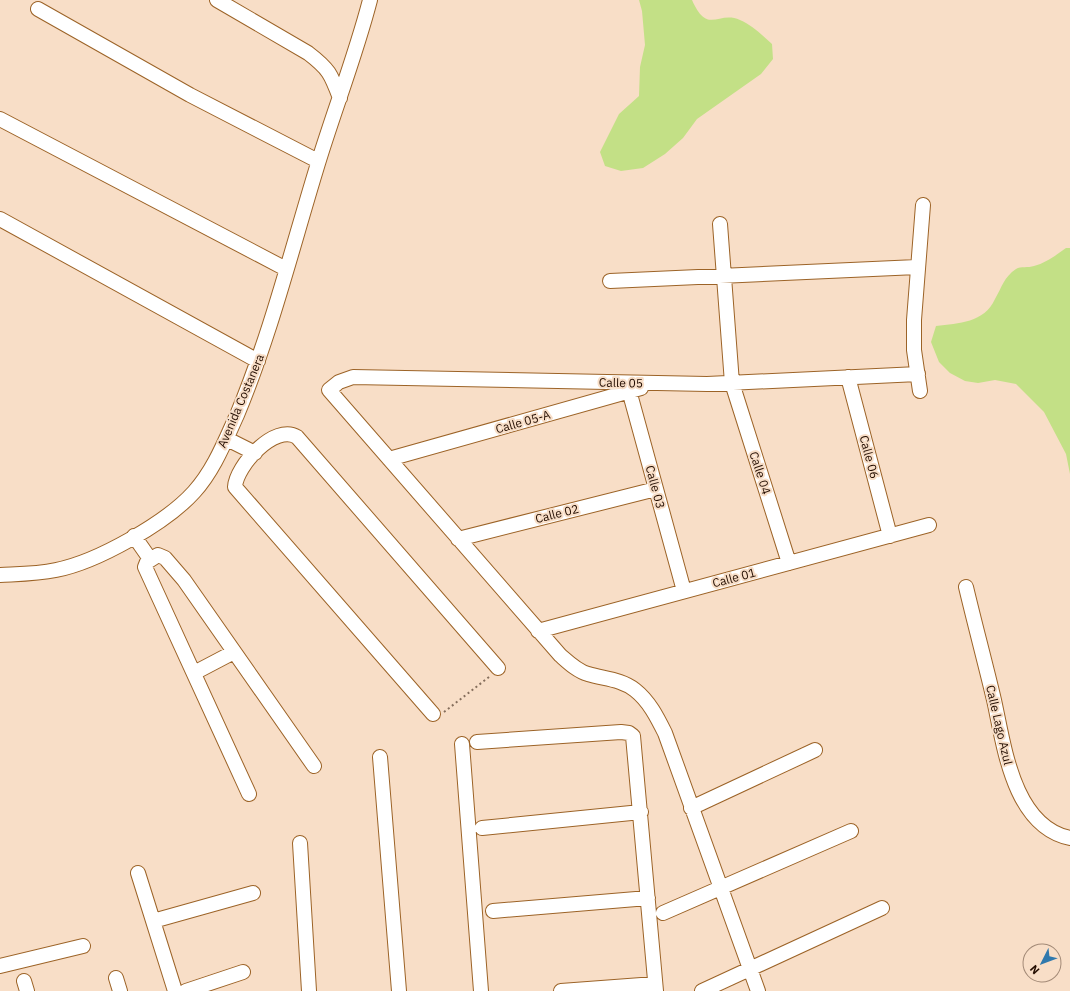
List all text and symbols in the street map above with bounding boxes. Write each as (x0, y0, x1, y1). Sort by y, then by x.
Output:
street label: Avenida Costanera (214, 351, 267, 450)
street label: Calle 05 (599, 375, 643, 390)
street label: Calle 05-A (494, 406, 552, 437)
street label: Calle 06 (857, 434, 882, 480)
street label: Calle 04 (747, 450, 774, 496)
street label: Calle 03 (643, 464, 668, 510)
street label: Calle 02 (534, 501, 580, 526)
street label: Calle 01 (711, 565, 757, 590)
street label: Calle Lago Azul (983, 684, 1016, 766)
north arrow (1022, 943, 1062, 983)
text: N (1027, 962, 1042, 977)

